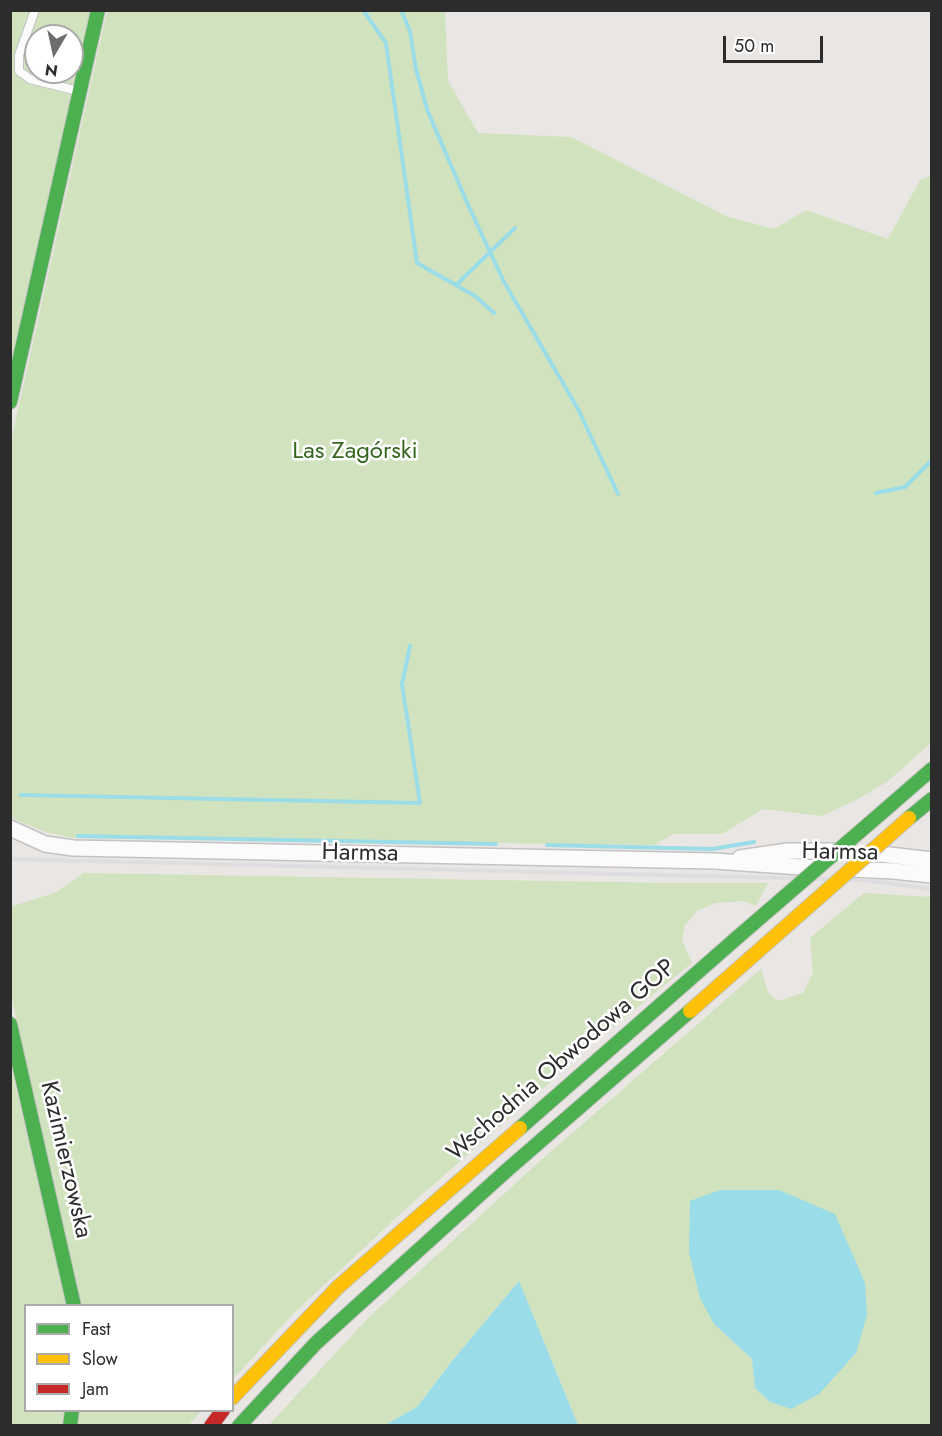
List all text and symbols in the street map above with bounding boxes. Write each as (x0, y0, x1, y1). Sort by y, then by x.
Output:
north arrow (24, 24, 84, 84)
scale bar (726, 24, 826, 62)
text: 50 m (734, 33, 774, 59)
text: N (43, 58, 59, 83)
park label: Las Zagórski (292, 438, 418, 466)
street label: Harmsa (801, 838, 879, 868)
street label: Harmsa (321, 839, 399, 869)
street label: Wschodnia Obwodowa GOP (442, 954, 682, 1168)
street label: Kazimierzowska (33, 1079, 97, 1241)
legend (24, 1304, 234, 1412)
text: Fast (82, 1316, 111, 1342)
text: Slow (82, 1346, 118, 1372)
text: Jam (82, 1376, 109, 1402)

